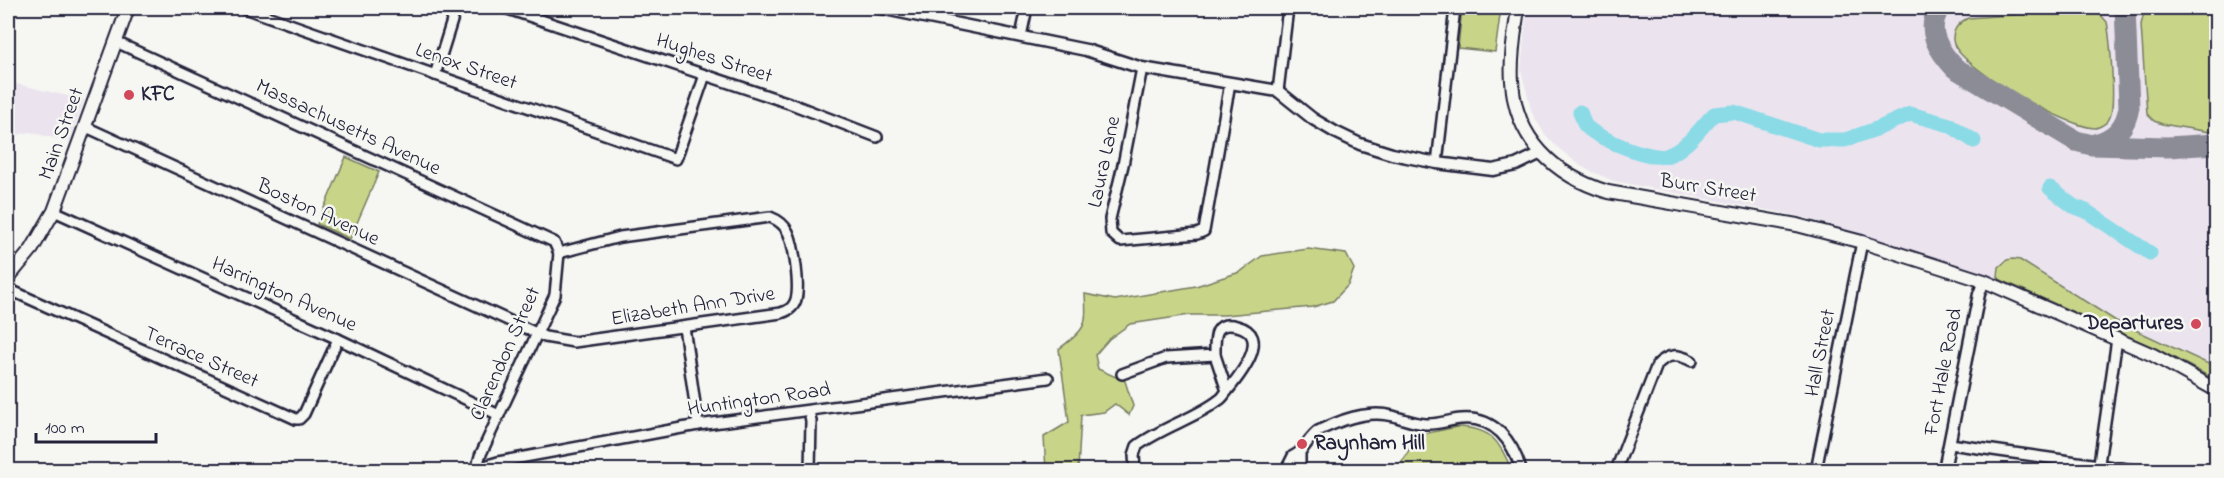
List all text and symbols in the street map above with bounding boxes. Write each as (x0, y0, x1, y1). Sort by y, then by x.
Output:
street label: Hughes Street (651, 26, 776, 94)
street label: Lenox Street (411, 36, 521, 98)
street label: Massachusetts Avenue (251, 72, 446, 184)
place label: KFC (141, 80, 175, 110)
street label: Main Street (31, 84, 93, 184)
marker: KFC (122, 88, 136, 102)
street label: Laura Lane (1081, 113, 1129, 211)
street label: Burr Street (1657, 166, 1758, 211)
street label: Boston Avenue (251, 171, 385, 255)
street label: Harrington Avenue (206, 249, 362, 343)
street label: Elizabeth Ann Drive (609, 279, 778, 335)
street label: Clarendon Street (463, 282, 549, 426)
street label: Fort Hale Road (1917, 306, 1971, 439)
street label: Hall Street (1798, 307, 1844, 399)
place label: Departures (2083, 309, 2184, 339)
marker: Departures (2189, 317, 2203, 331)
street label: Terrace Street (139, 319, 263, 397)
street label: Huntington Road (685, 375, 833, 427)
scale bar (36, 406, 156, 444)
text: 100 m (45, 416, 85, 442)
place label: Raynham Hill (1314, 429, 1425, 461)
marker: Raynham Hill (1295, 437, 1309, 451)

